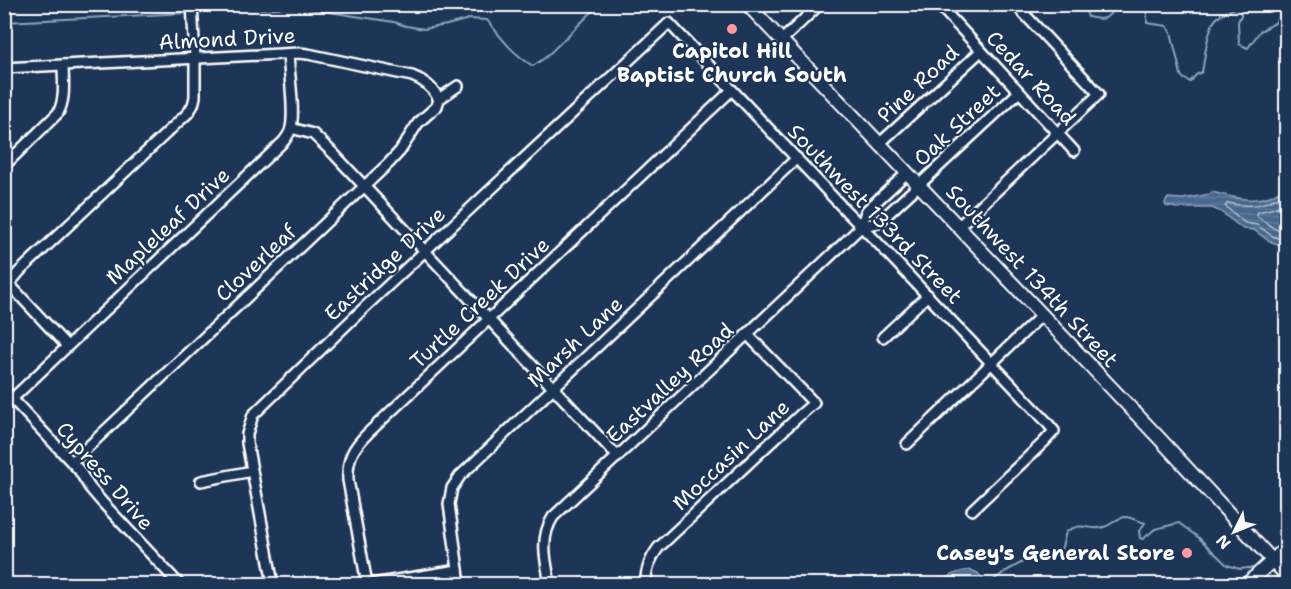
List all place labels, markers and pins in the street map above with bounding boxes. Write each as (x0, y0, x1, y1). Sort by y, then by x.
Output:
marker: Capitol Hill Baptist Church South (725, 22, 739, 36)
place label: Capitol Hill Baptist Church South (617, 37, 847, 89)
place label: Casey's General Store (936, 539, 1175, 567)
marker: Casey's General Store (1180, 546, 1194, 560)

